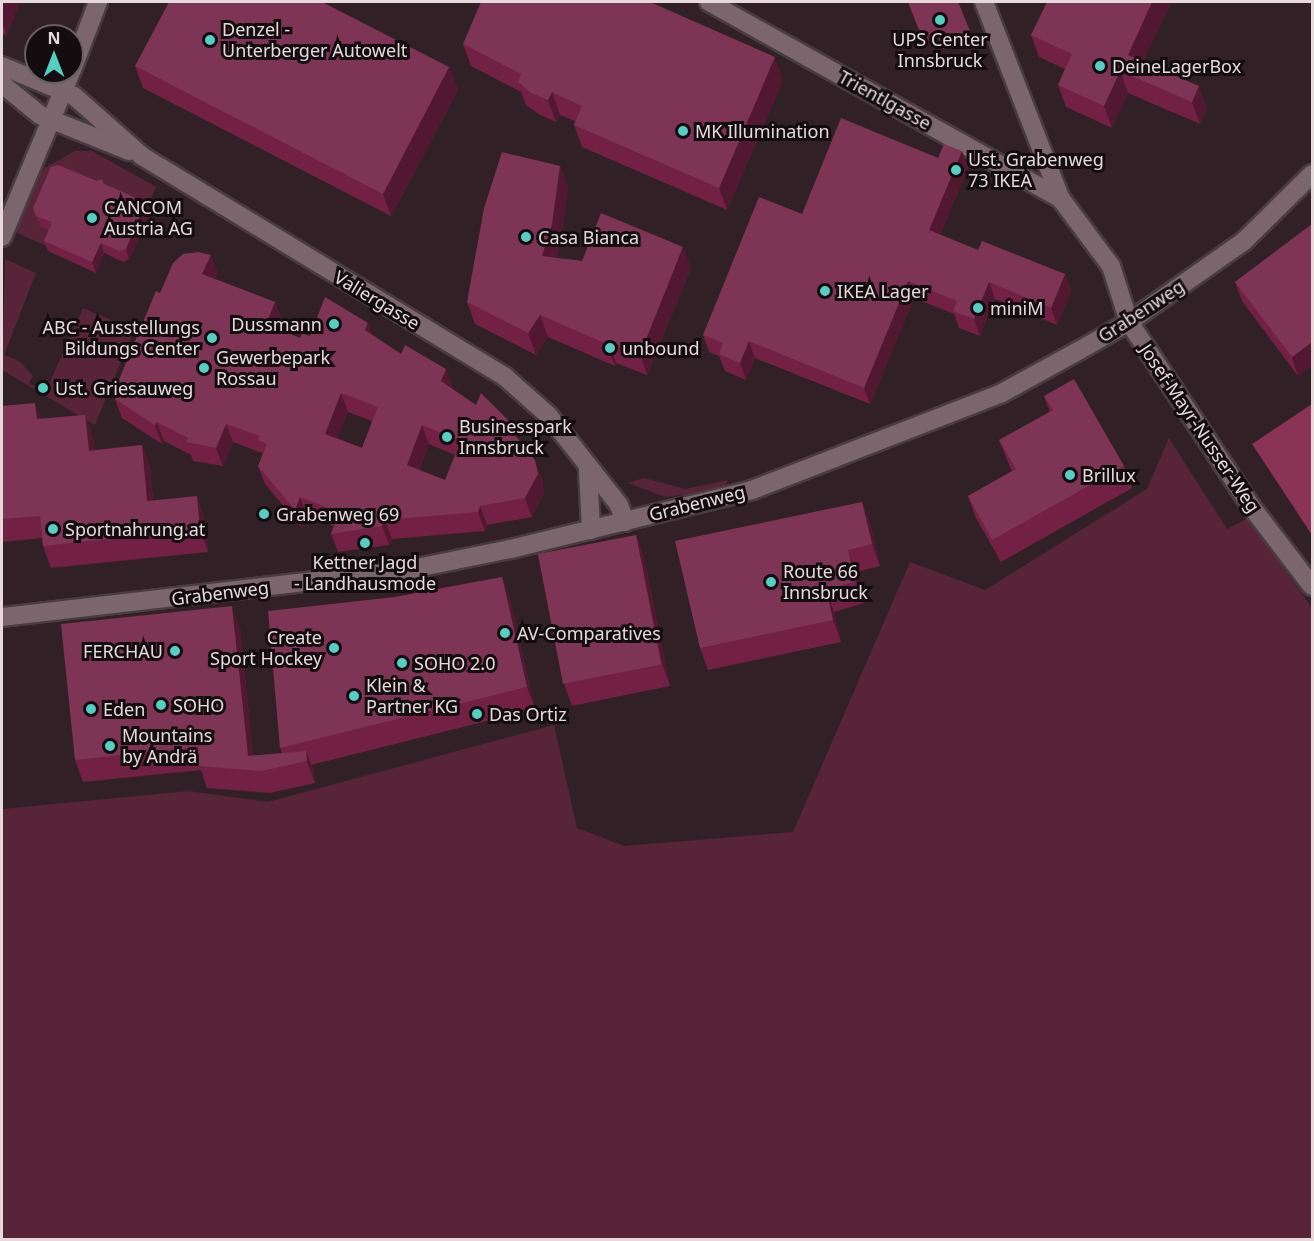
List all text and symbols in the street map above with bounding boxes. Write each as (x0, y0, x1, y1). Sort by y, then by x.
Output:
marker: UPS Center Innsbruck (933, 13, 947, 27)
place label: Denzel - Unterberger Autowelt (222, 19, 407, 62)
north arrow (24, 24, 84, 84)
text: N (47, 27, 61, 49)
place label: UPS Center Innsbruck (892, 29, 988, 72)
marker: Denzel - Unterberger Autowelt (203, 33, 217, 47)
place label: DeineLagerBox (1112, 55, 1241, 77)
marker: DeineLagerBox (1093, 59, 1107, 73)
street label: Trientlgasse (835, 66, 935, 134)
place label: MK Illumination (695, 120, 830, 142)
marker: MK Illumination (676, 124, 690, 138)
place label: Ust. Grabenweg 73 IKEA (968, 149, 1104, 192)
marker: Ust. Grabenweg 73 IKEA (949, 163, 963, 177)
place label: CANCOM Austria AG (104, 197, 193, 240)
marker: CANCOM Austria AG (85, 211, 99, 225)
place label: Casa Bianca (538, 226, 639, 248)
marker: Casa Bianca (519, 230, 533, 244)
street label: Valiergasse (330, 266, 424, 334)
street label: Grabenweg (1094, 275, 1188, 347)
place label: IKEA Lager (837, 280, 929, 302)
marker: IKEA Lager (818, 284, 832, 298)
place label: miniM (990, 297, 1044, 319)
marker: miniM (971, 301, 985, 315)
place label: Dussmann (231, 313, 322, 335)
place label: ABC - Ausstellungs Bildungs Center (43, 317, 200, 360)
marker: Dussmann (327, 317, 341, 331)
marker: ABC - Ausstellungs Bildungs Center (205, 331, 219, 345)
place label: unbound (622, 337, 700, 359)
street label: Josef-Mayr-Nusser-Weg (1136, 340, 1264, 516)
marker: unbound (603, 341, 617, 355)
place label: Gewerbepark Rossau (216, 347, 330, 389)
marker: Gewerbepark Rossau (197, 361, 211, 375)
place label: Ust. Griesauweg (55, 377, 193, 399)
marker: Ust. Griesauweg (36, 381, 50, 395)
place label: Businesspark Innsbruck (459, 416, 572, 458)
marker: Businesspark Innsbruck (440, 430, 454, 444)
place label: Brillux (1082, 464, 1136, 486)
marker: Brillux (1063, 468, 1077, 482)
street label: Grabenweg (647, 481, 747, 525)
place label: Grabenweg 69 (276, 503, 399, 525)
marker: Grabenweg 69 (257, 507, 271, 521)
place label: Sportnahrung.at (65, 518, 205, 540)
marker: Sportnahrung.at (46, 522, 60, 536)
marker: Kettner Jagd - Landhausmode (358, 536, 372, 550)
place label: Kettner Jagd - Landhausmode (294, 552, 436, 594)
place label: Route 66 Innsbruck (783, 561, 868, 604)
marker: Route 66 Innsbruck (764, 575, 778, 589)
street label: Grabenweg (170, 576, 270, 610)
place label: AV-Comparatives (517, 622, 661, 644)
marker: AV-Comparatives (498, 626, 512, 640)
place label: Create Sport Hockey (210, 627, 322, 670)
place label: FERCHAU (83, 640, 163, 662)
marker: Create Sport Hockey (327, 641, 341, 655)
marker: FERCHAU (168, 644, 182, 658)
place label: SOHO 2.0 (414, 652, 495, 674)
marker: SOHO 2.0 (395, 656, 409, 670)
place label: Klein & Partner KG (366, 675, 458, 718)
marker: Klein & Partner KG (347, 689, 361, 703)
place label: SOHO (173, 694, 224, 716)
place label: Eden (103, 698, 145, 720)
marker: SOHO (154, 698, 168, 712)
marker: Eden (84, 702, 98, 716)
place label: Das Ortiz (489, 703, 567, 725)
marker: Das Ortiz (470, 707, 484, 721)
place label: Mountains by Andrä (122, 725, 212, 768)
marker: Mountains by Andrä (103, 739, 117, 753)

